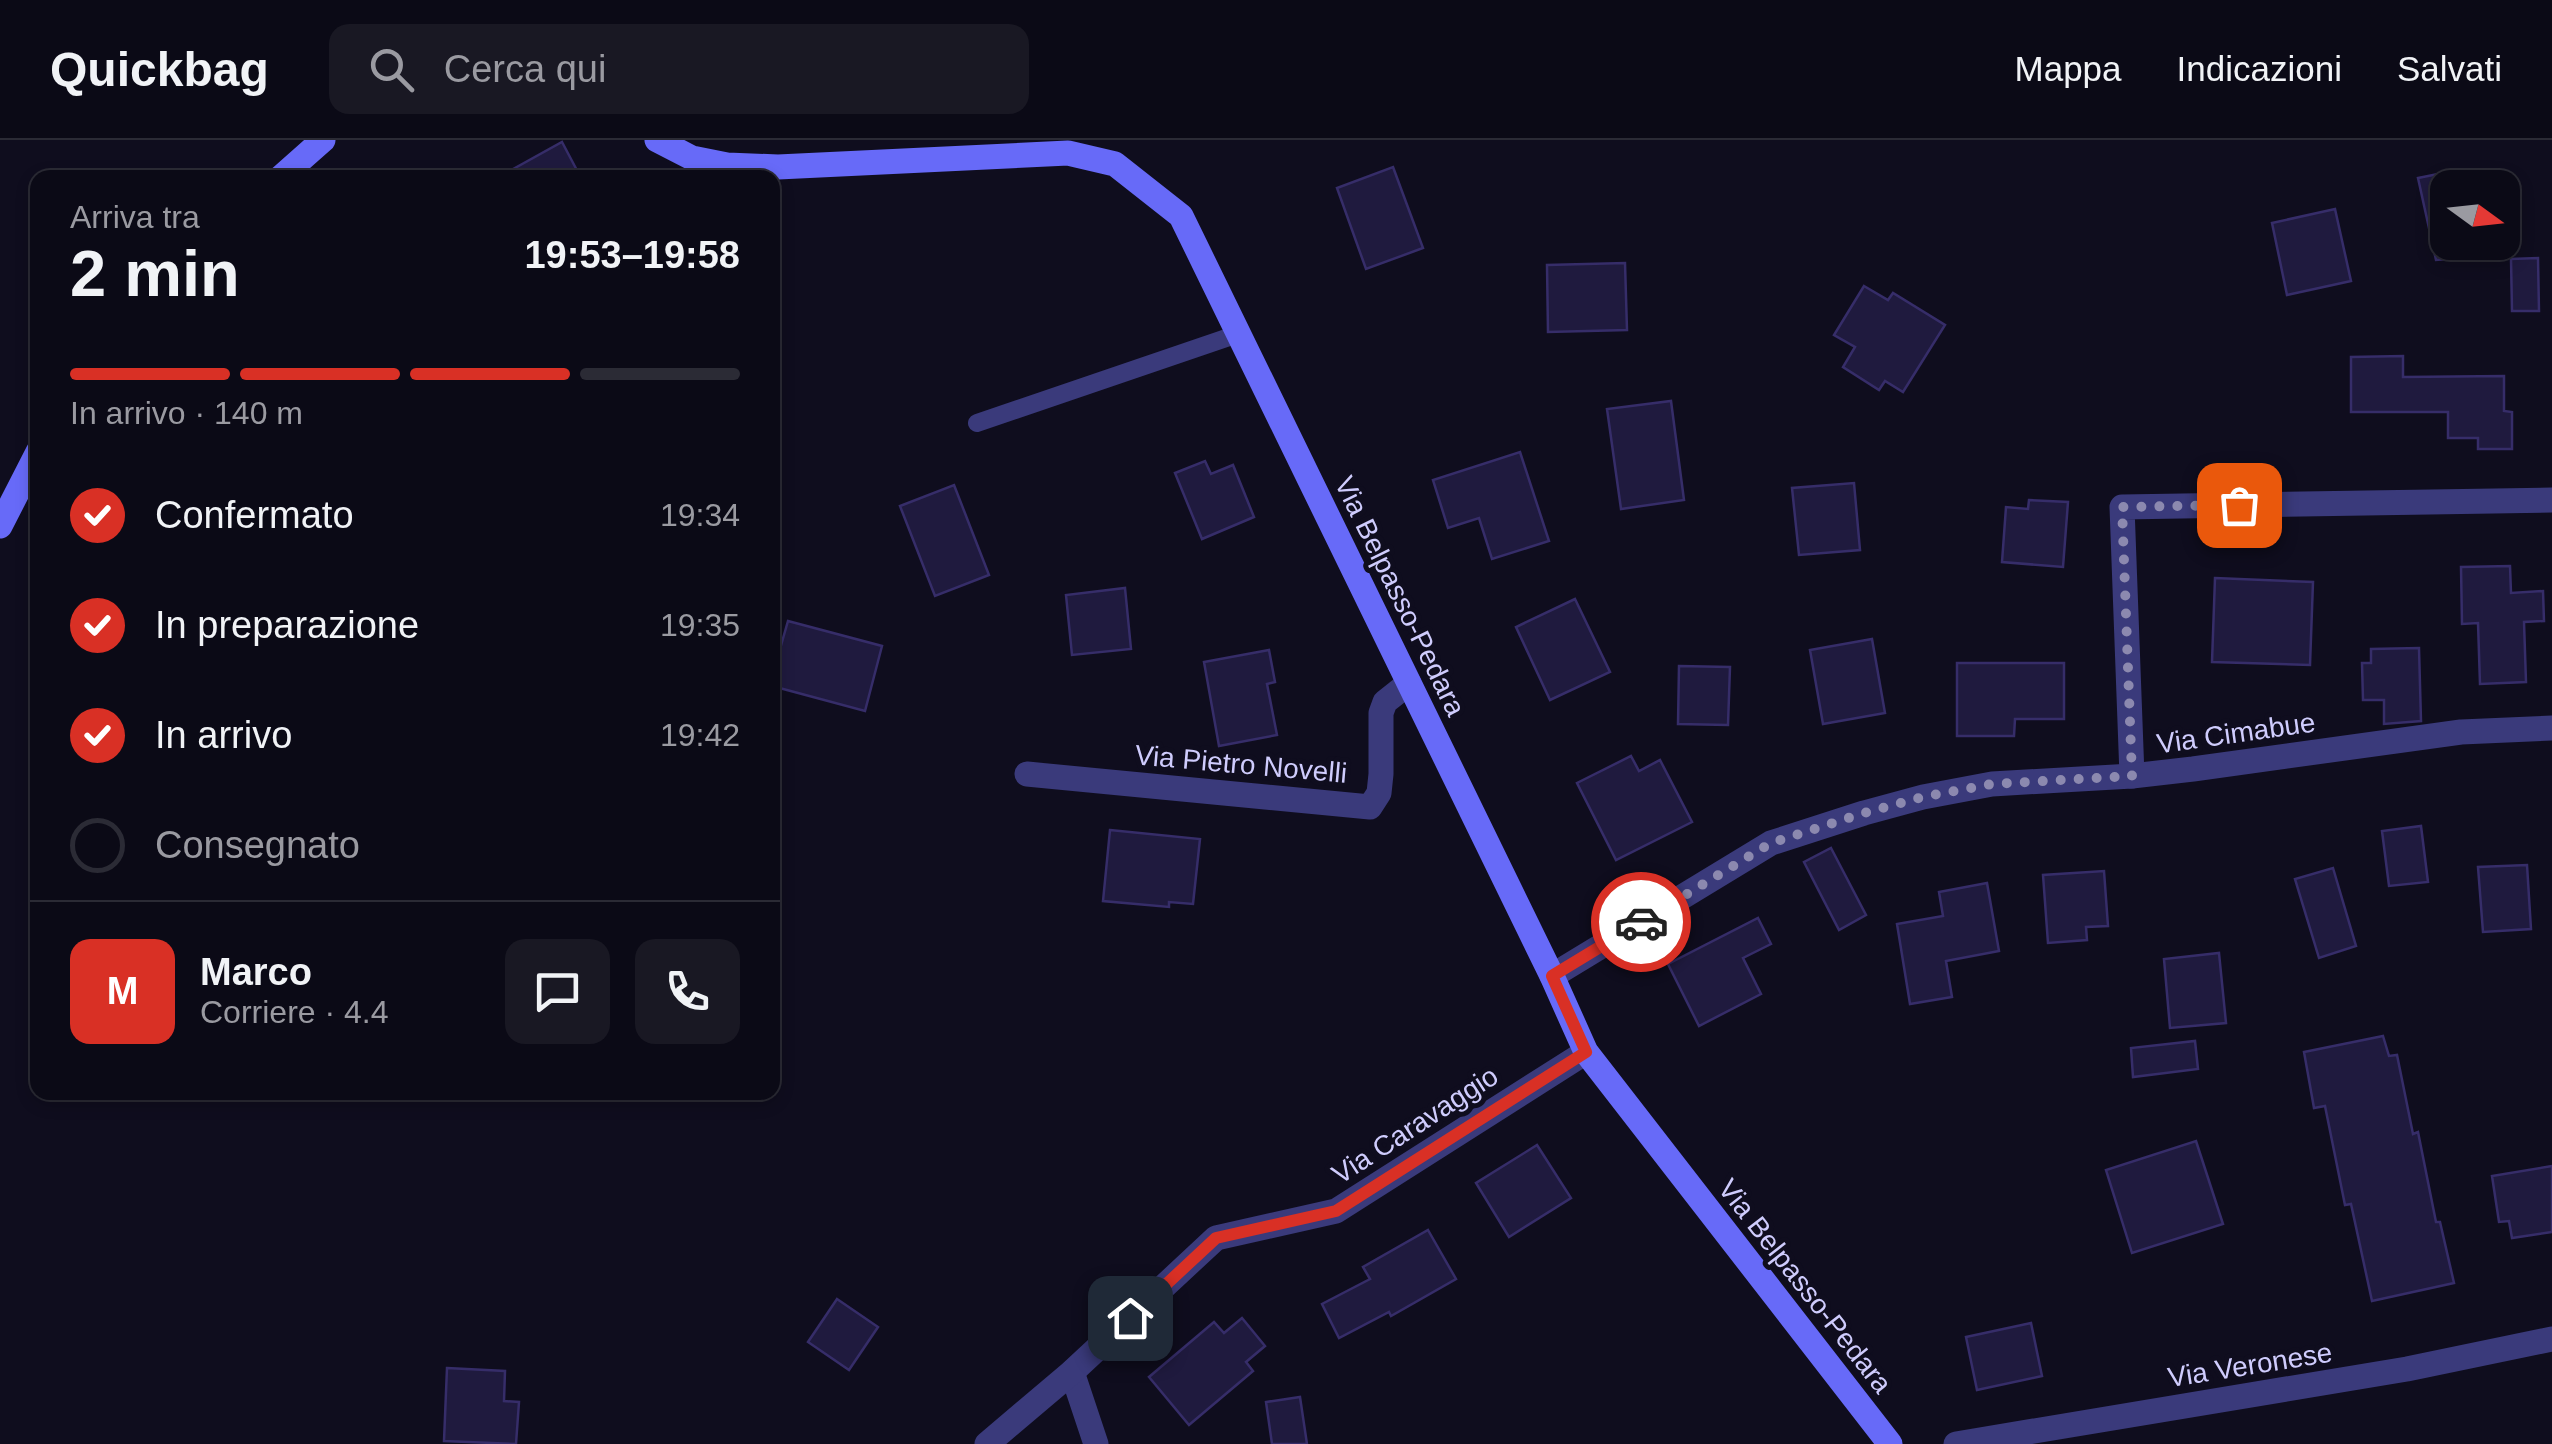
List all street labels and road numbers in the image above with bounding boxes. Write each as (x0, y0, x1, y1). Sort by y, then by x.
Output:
street label: Via Belpasso-Pedara (1329, 471, 1472, 721)
street label: Via Cimabue (2155, 707, 2317, 759)
street label: Via Pietro Novelli (1134, 739, 1348, 789)
street label: Via Caravaggio (1326, 1060, 1504, 1190)
street label: Via Belpasso-Pedara (1712, 1173, 1898, 1399)
street label: Via Veronese (2166, 1337, 2334, 1393)

